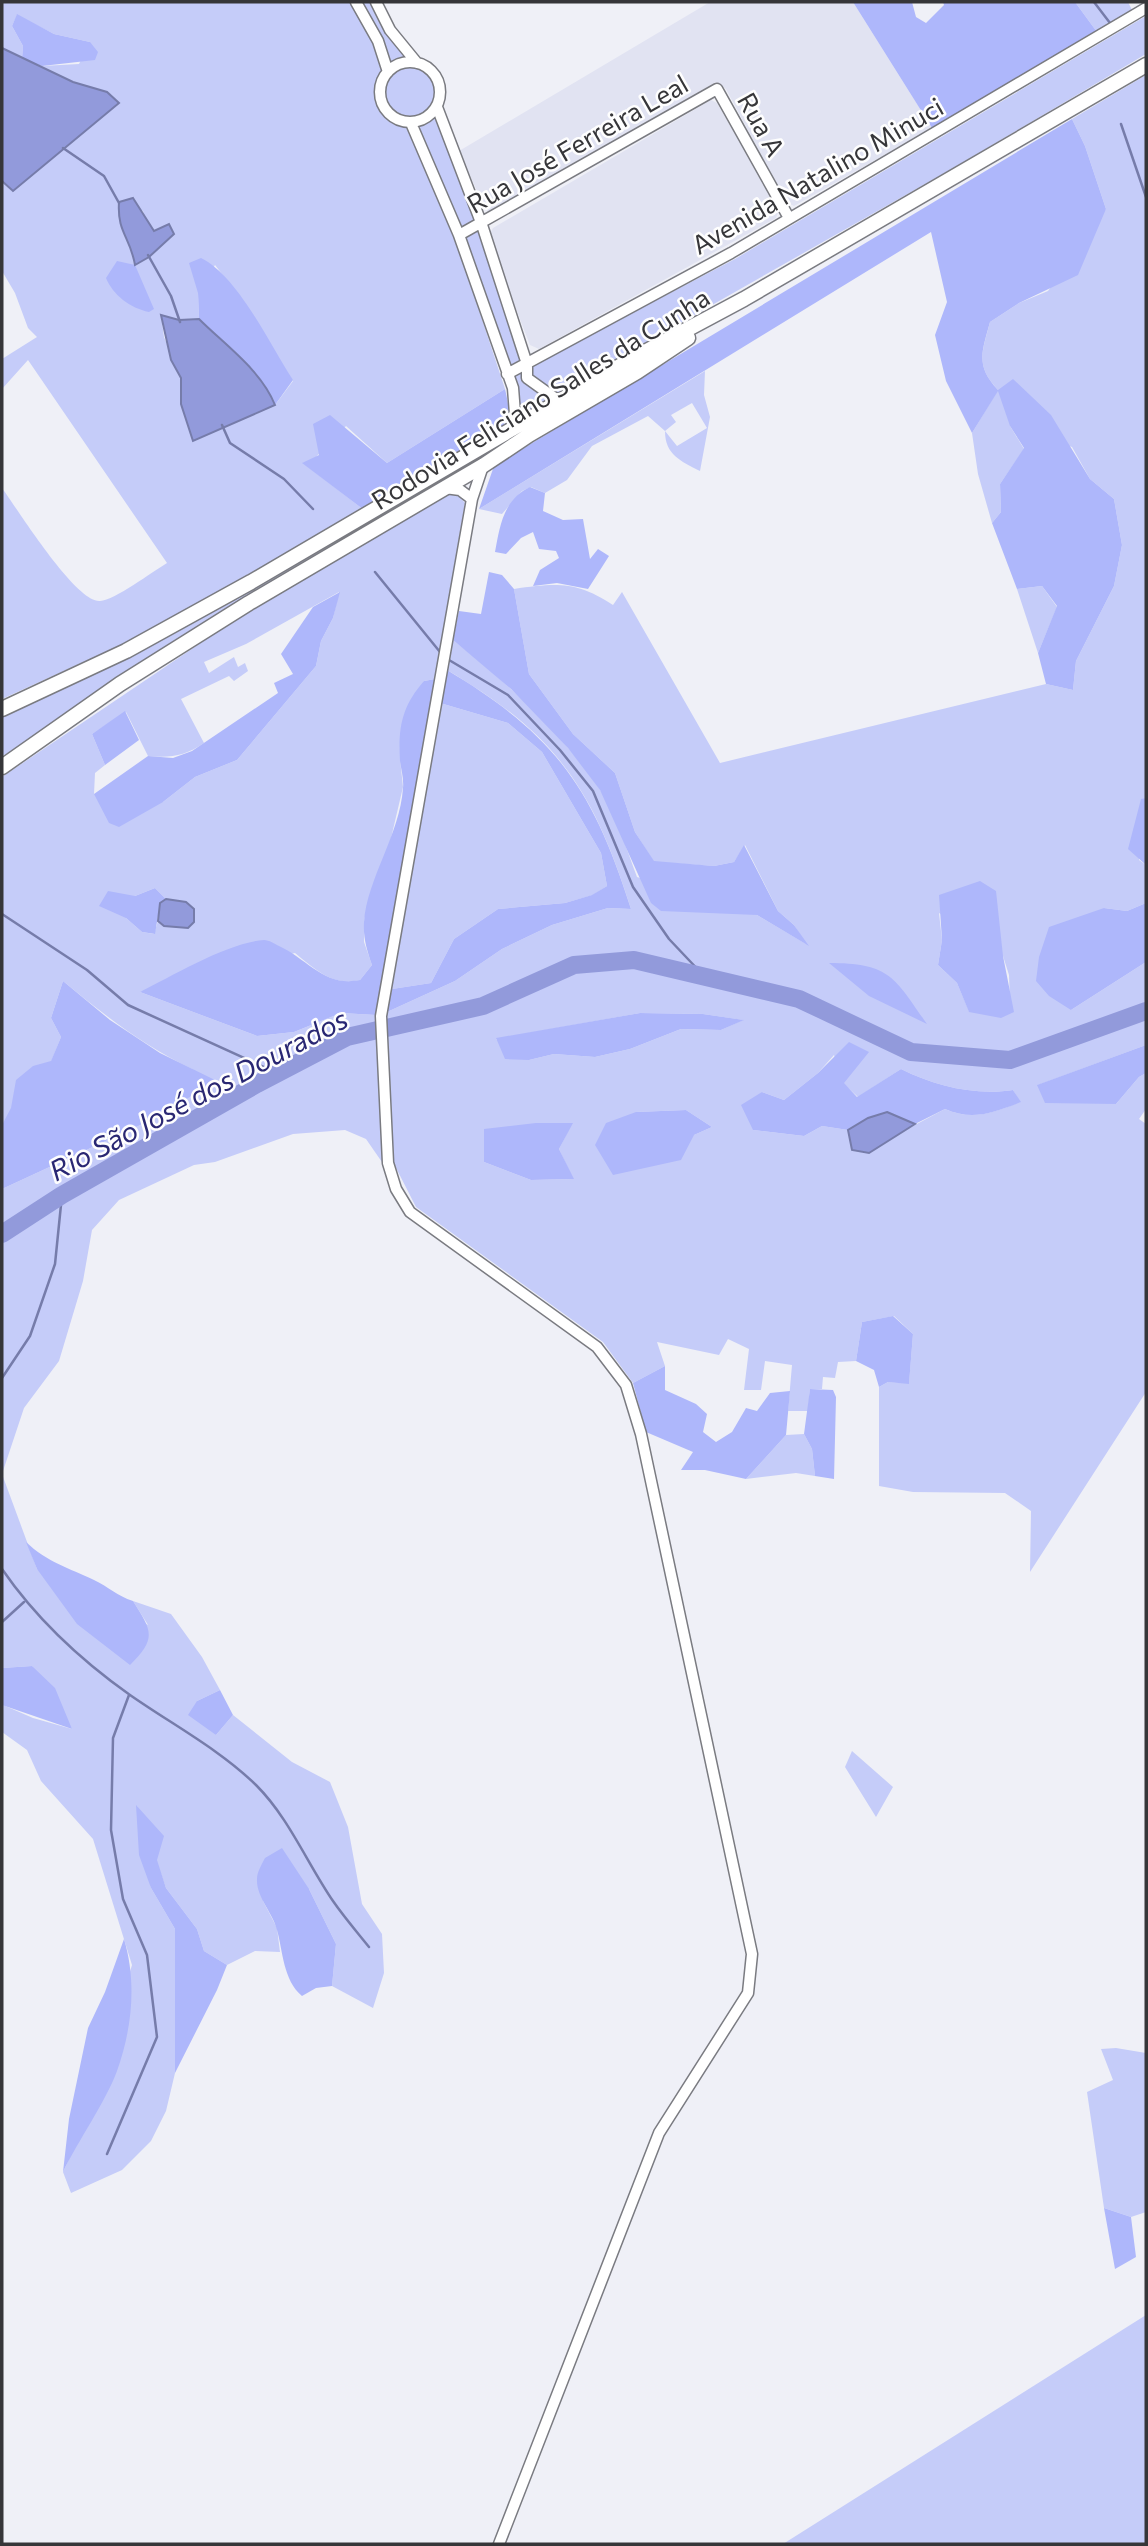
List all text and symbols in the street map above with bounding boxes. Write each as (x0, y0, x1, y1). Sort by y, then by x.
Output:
street label: Rua José Ferreira Leal (461, 67, 693, 219)
street label: Rua A (732, 87, 792, 161)
street label: Avenida Natalino Minuci (686, 90, 948, 260)
street label: Rodovia Feliciano Salles da Cunha (365, 281, 715, 515)
water label: Rio São José dos Dourados (43, 1001, 353, 1187)

